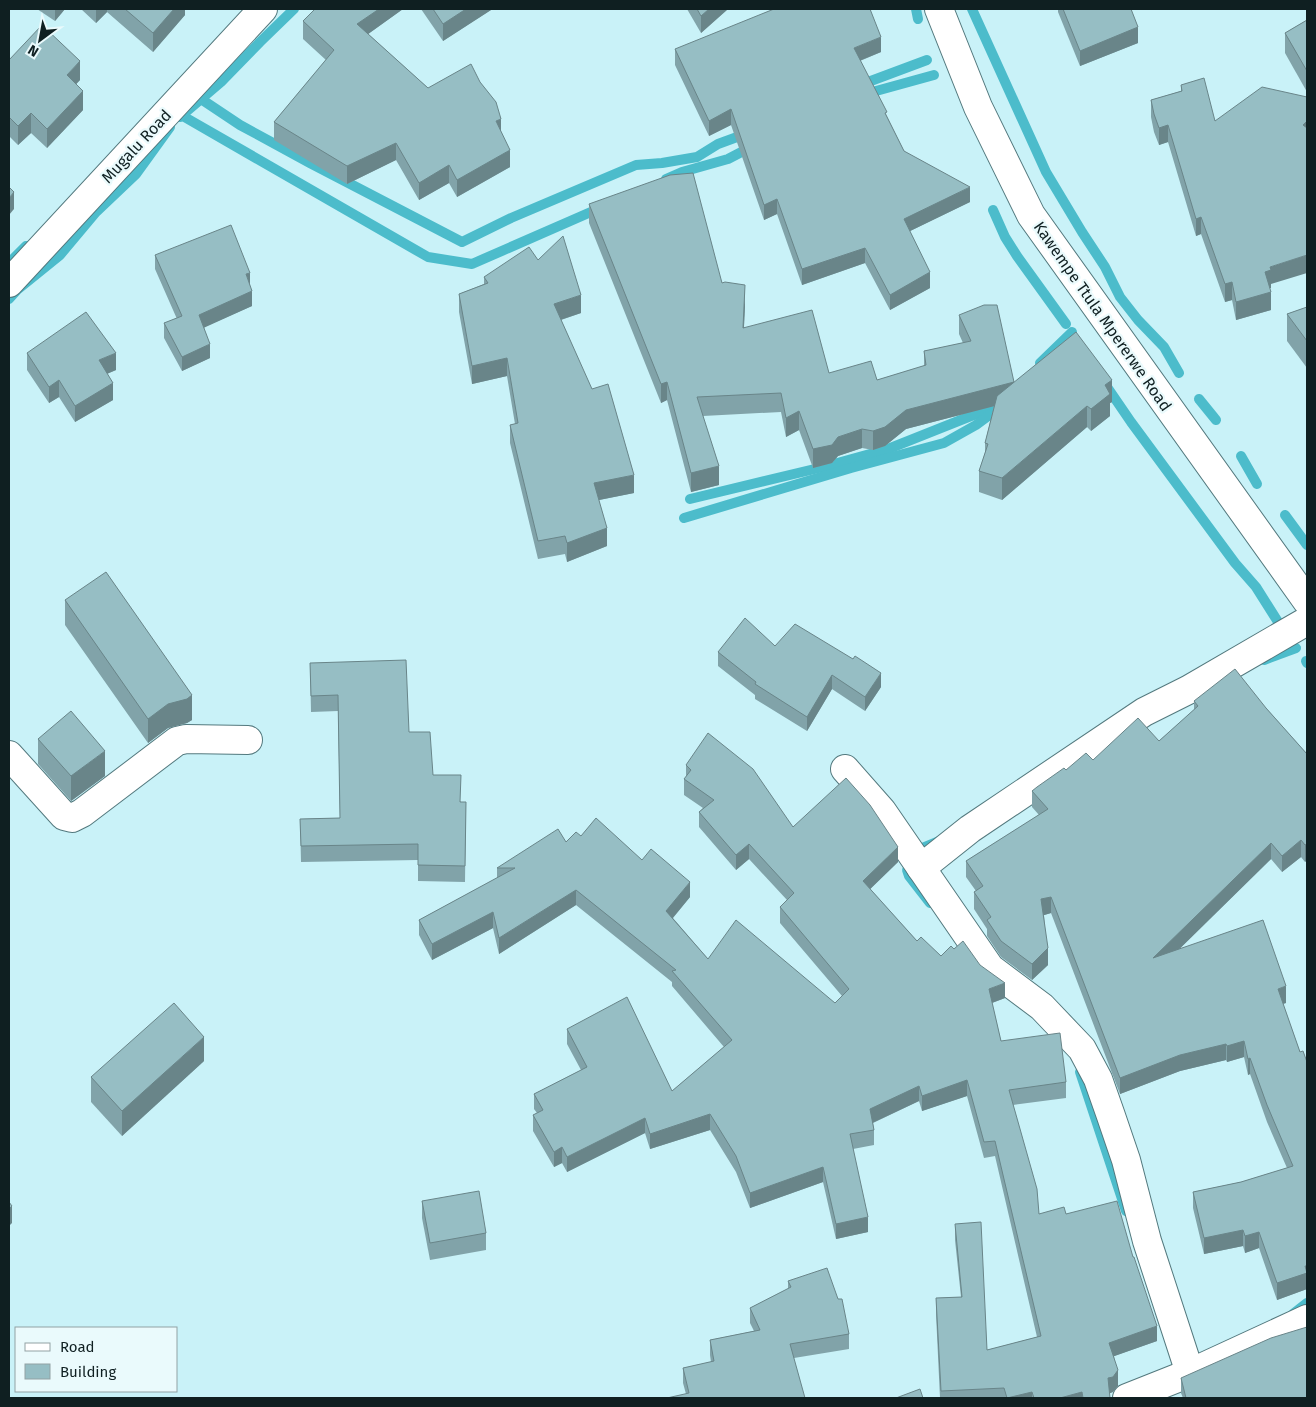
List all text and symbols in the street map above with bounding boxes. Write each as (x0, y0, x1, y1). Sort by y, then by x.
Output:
north arrow (15, 15, 65, 65)
text: N (25, 41, 42, 60)
street label: Mugalu Road (98, 106, 175, 187)
street label: Kawempe Ttula Mpererwe Road (1030, 218, 1176, 415)
legend (15, 1327, 178, 1392)
text: Road (60, 1338, 95, 1356)
text: Building (60, 1363, 116, 1381)

